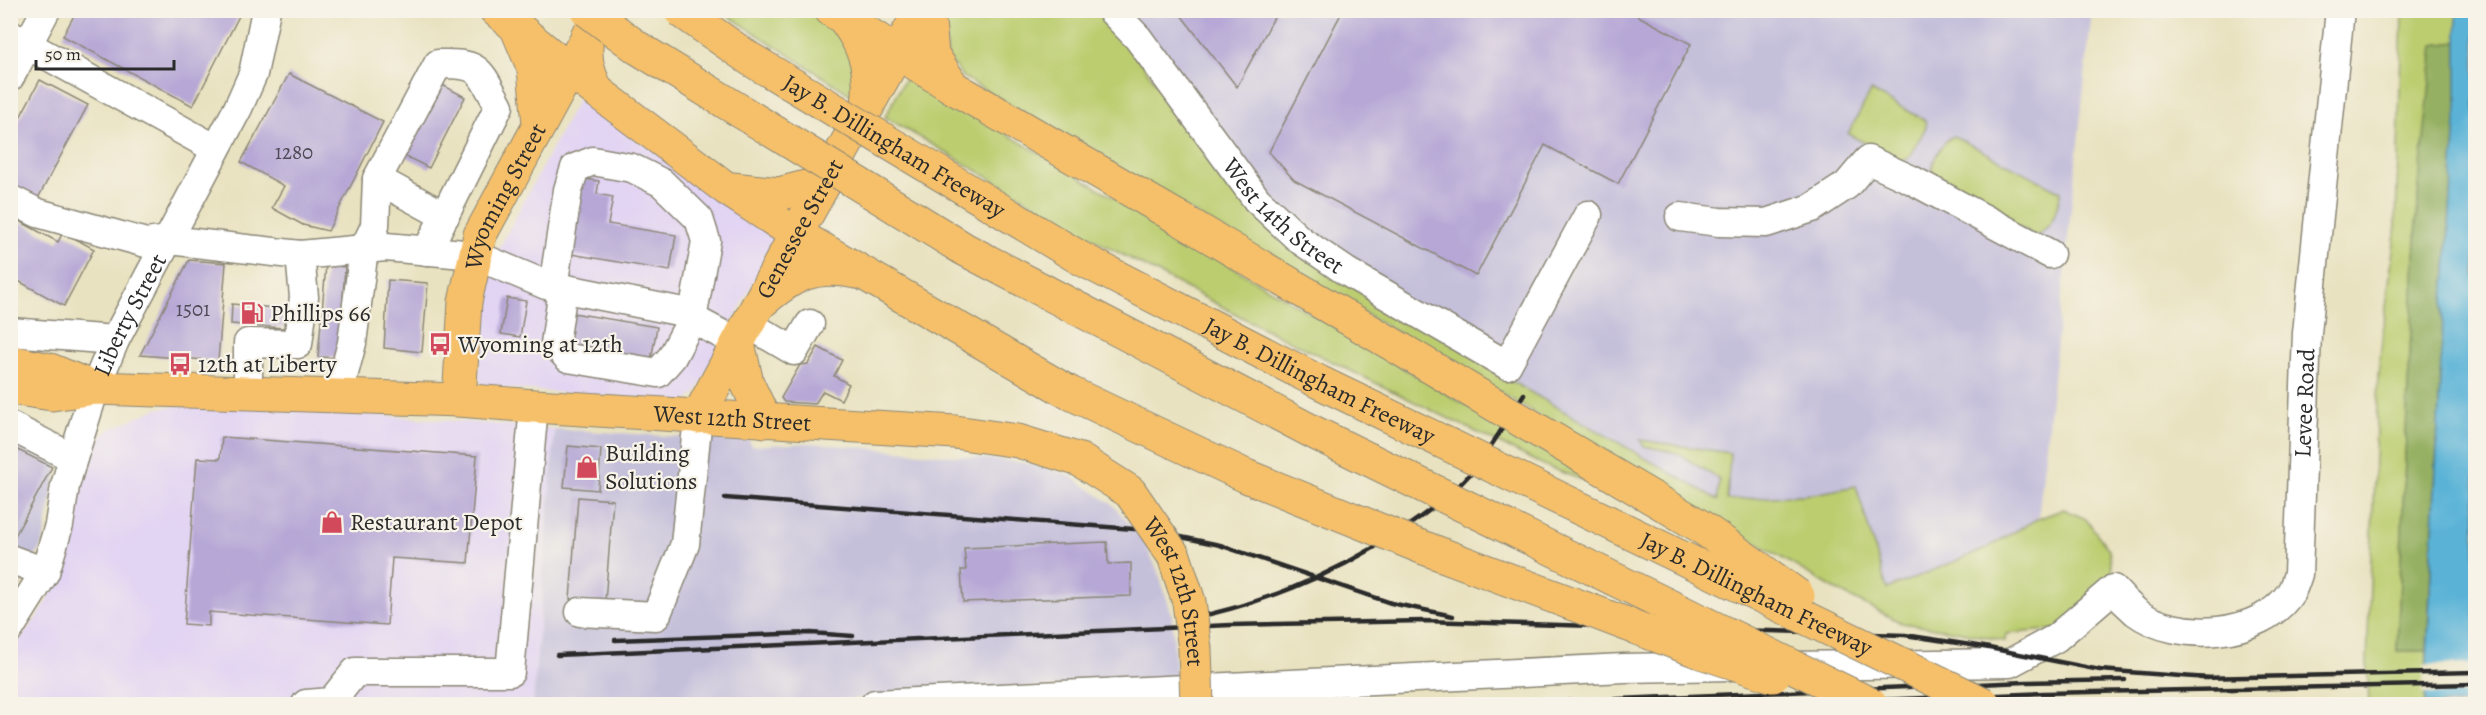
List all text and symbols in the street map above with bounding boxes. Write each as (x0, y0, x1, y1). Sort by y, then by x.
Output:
scale bar (36, 33, 174, 71)
text: 50 m (45, 42, 81, 66)
street label: Jay B. Dillingham Freeway (777, 67, 1012, 226)
street label: Wyoming Street (457, 117, 554, 273)
house number: 1280 (275, 138, 313, 166)
street label: West 14th Street (1215, 151, 1350, 281)
street label: Genessee Street (748, 153, 851, 304)
street label: Liberty Street (86, 248, 174, 381)
house number: 1501 (176, 295, 210, 323)
place label: Phillips 66 (270, 297, 371, 329)
fuel station icon: Phillips 66 (239, 300, 265, 326)
street label: Jay B. Dillingham Freeway (1199, 309, 1441, 452)
place label: Wyoming at 12th (457, 328, 623, 360)
bus stop icon: Wyoming at 12th (427, 331, 453, 357)
place label: 12th at Liberty (198, 348, 337, 380)
street label: Levee Road (2286, 348, 2322, 458)
bus stop icon: 12th at Liberty (167, 351, 193, 377)
street label: West 12th Street (652, 397, 812, 439)
place label: Building Solutions (605, 437, 697, 497)
shop icon: Building Solutions (574, 454, 600, 480)
place label: Restaurant Depot (350, 506, 523, 538)
shop icon: Restaurant Depot (319, 509, 345, 535)
street label: West 12th Street (1135, 509, 1212, 667)
street label: Jay B. Dillingham Freeway (1635, 524, 1878, 664)

